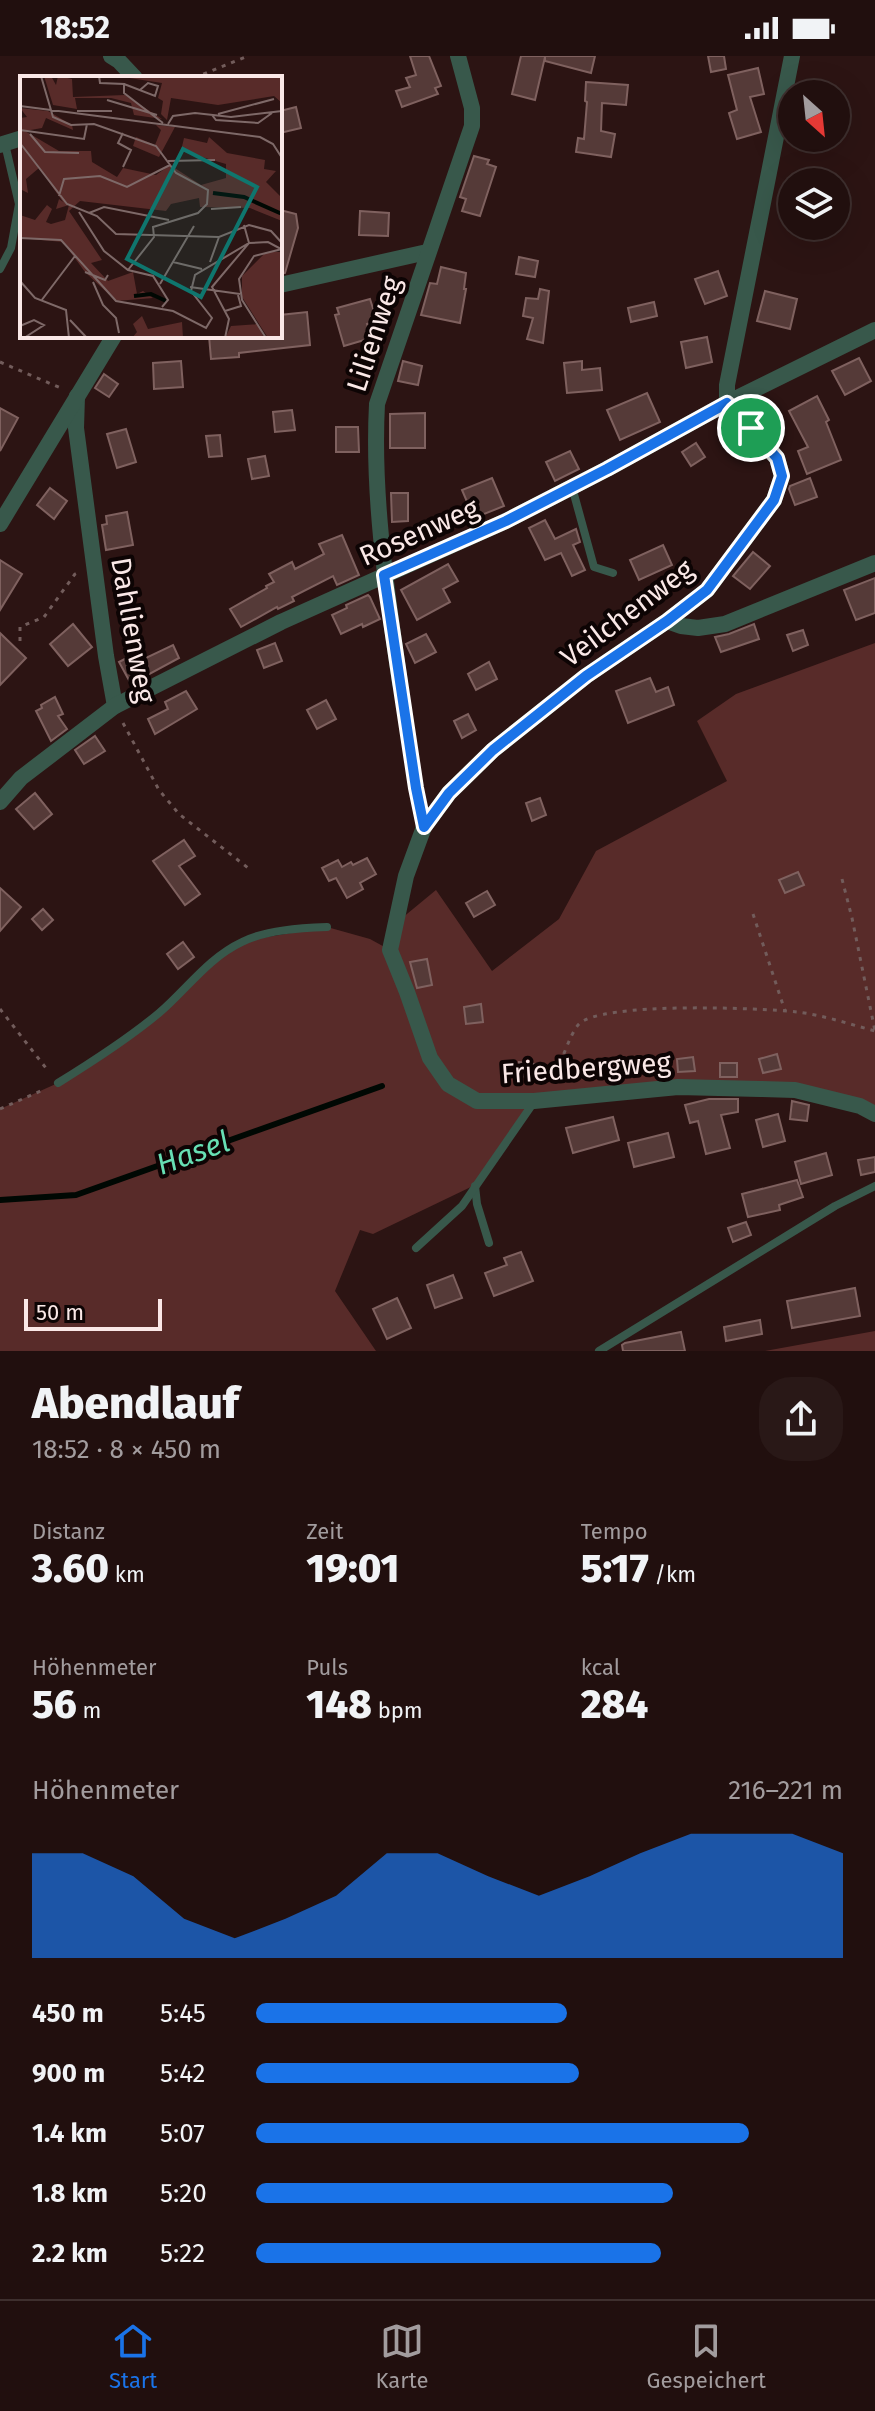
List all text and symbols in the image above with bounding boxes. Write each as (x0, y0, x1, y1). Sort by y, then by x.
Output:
text: 18:52 (40, 10, 110, 46)
inset map (20, 76, 282, 338)
north arrow (778, 80, 850, 152)
map controls (778, 80, 850, 240)
button: layers (778, 168, 850, 240)
street label: Lilienweg (340, 272, 408, 396)
pin (717, 394, 785, 462)
icon: arrive (729, 406, 773, 450)
street label: Rosenweg (354, 491, 484, 573)
street label: Veilchenweg (554, 552, 700, 674)
street label: Dahlienweg (104, 555, 162, 706)
street label: Friedbergweg (500, 1046, 672, 1090)
water label: Hasel (151, 1123, 235, 1183)
scale bar (24, 1295, 162, 1331)
text: 50 m (36, 1299, 84, 1326)
text: Abendlauf (32, 1377, 239, 1430)
button: share (759, 1377, 843, 1461)
text: 18:52 · 8 × 450 m (32, 1434, 221, 1465)
text: Distanz (32, 1518, 105, 1545)
text: Zeit (306, 1518, 343, 1545)
text: Tempo (581, 1518, 648, 1545)
text: 3.60 (32, 1545, 109, 1593)
text: 19:01 (306, 1545, 400, 1593)
text: 5:17 (581, 1545, 649, 1593)
text: km (109, 1561, 145, 1588)
text: /km (649, 1561, 696, 1588)
text: Höhenmeter (32, 1654, 157, 1681)
text: Puls (306, 1654, 348, 1681)
text: kcal (581, 1654, 620, 1681)
text: 56 (32, 1681, 77, 1729)
text: 148 (306, 1681, 372, 1729)
text: 284 (581, 1681, 648, 1729)
text: m (77, 1697, 101, 1724)
text: bpm (372, 1697, 423, 1724)
text: Höhenmeter (32, 1775, 179, 1806)
text: 216–221 m (728, 1775, 843, 1806)
text: 450 m (32, 1998, 104, 2029)
text: 5:45 (160, 1998, 206, 2029)
text: 900 m (32, 2058, 105, 2089)
text: 5:42 (160, 2058, 205, 2089)
text: 1.4 km (32, 2118, 107, 2149)
text: 5:07 (160, 2118, 205, 2149)
text: 1.8 km (32, 2178, 108, 2209)
text: 5:20 (160, 2178, 207, 2209)
text: 2.2 km (32, 2238, 108, 2269)
text: 5:22 (160, 2238, 205, 2269)
tab: Start (109, 2319, 157, 2394)
tab: Karte (376, 2319, 428, 2394)
tab: Gespeichert (647, 2319, 766, 2394)

